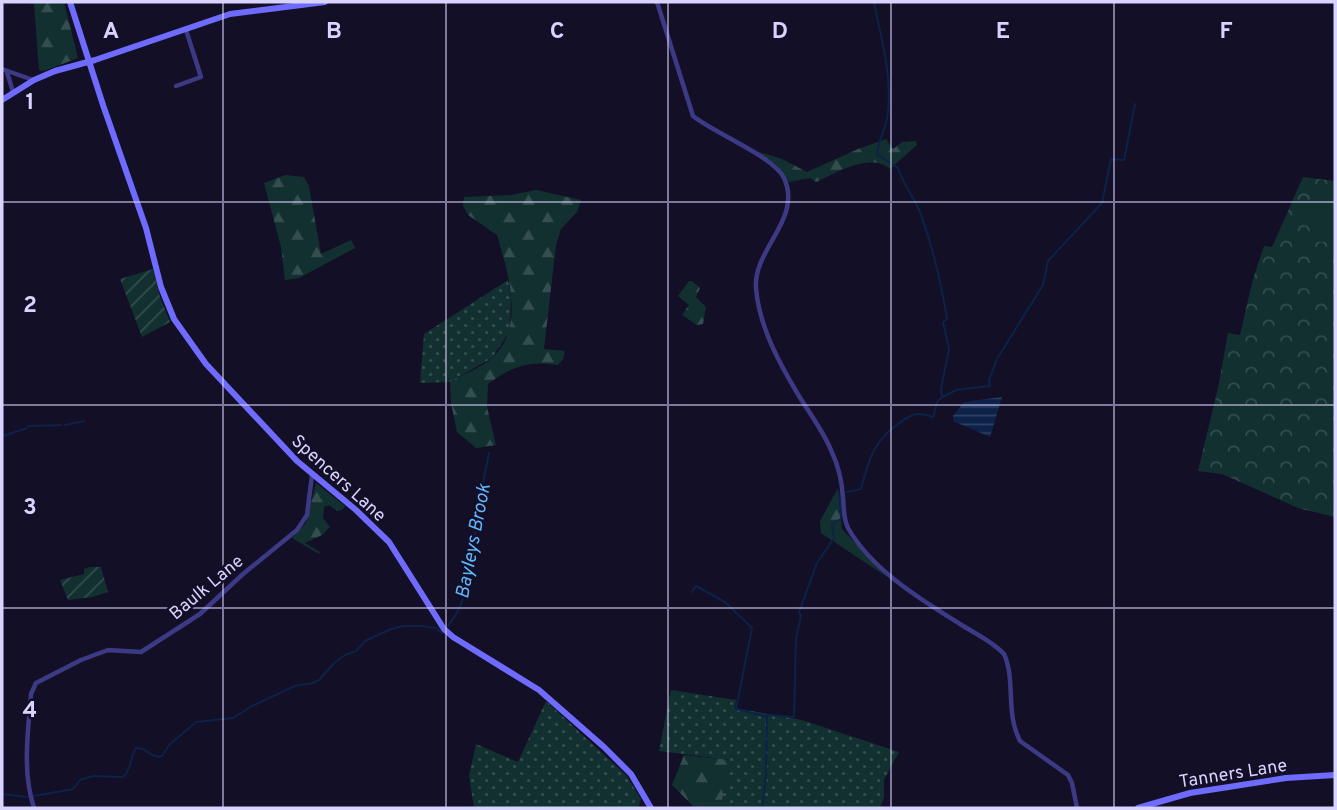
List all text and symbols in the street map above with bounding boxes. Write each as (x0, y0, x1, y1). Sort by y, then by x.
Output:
text: A (103, 18, 119, 47)
text: B (326, 18, 342, 47)
text: C (550, 18, 564, 47)
text: D (772, 18, 788, 47)
text: E (996, 18, 1010, 47)
text: F (1219, 18, 1233, 47)
text: 1 (25, 89, 35, 118)
text: 2 (23, 292, 37, 321)
street label: Spencers Lane (286, 430, 390, 528)
water label: Bayleys Brook (451, 482, 497, 601)
text: 3 (23, 494, 37, 523)
street label: Baulk Lane (165, 550, 249, 626)
text: 4 (23, 697, 37, 726)
street label: Tanners Lane (1178, 755, 1289, 794)

